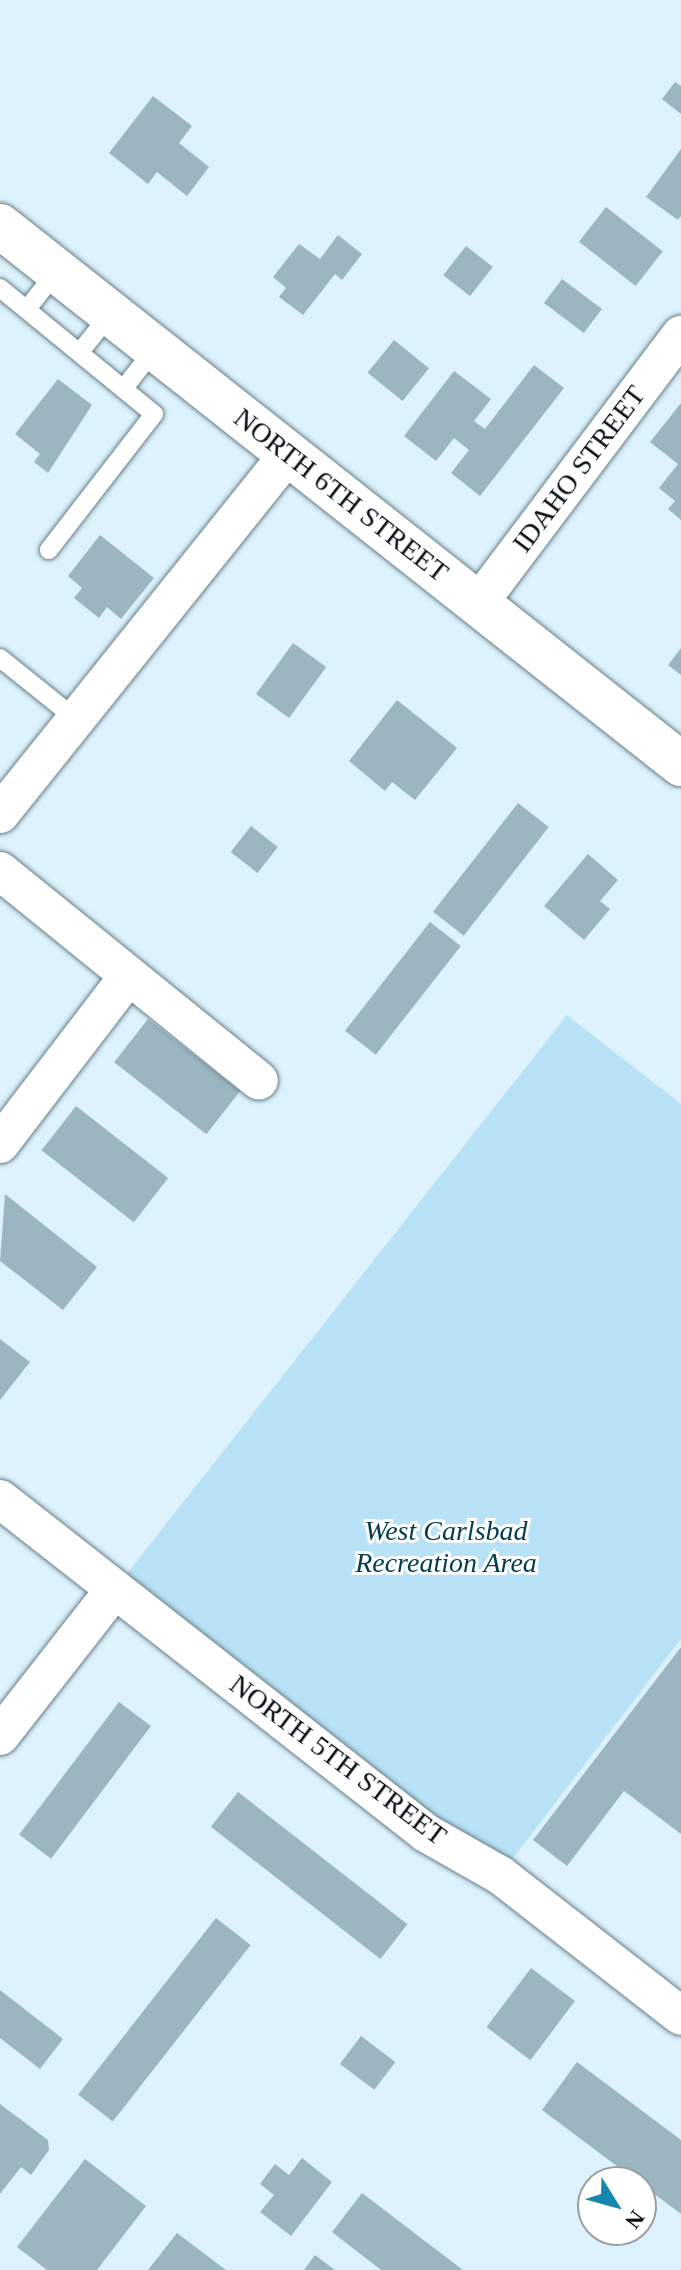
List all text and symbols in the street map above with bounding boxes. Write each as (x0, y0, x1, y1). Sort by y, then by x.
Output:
street label: IDAHO STREET (505, 379, 653, 559)
street label: NORTH 6TH STREET (227, 401, 455, 589)
park label: West Carlsbad Recreation Area (355, 1514, 537, 1580)
street label: NORTH 5TH STREET (223, 1668, 453, 1852)
north arrow (577, 2166, 657, 2246)
text: N (620, 2206, 650, 2233)

